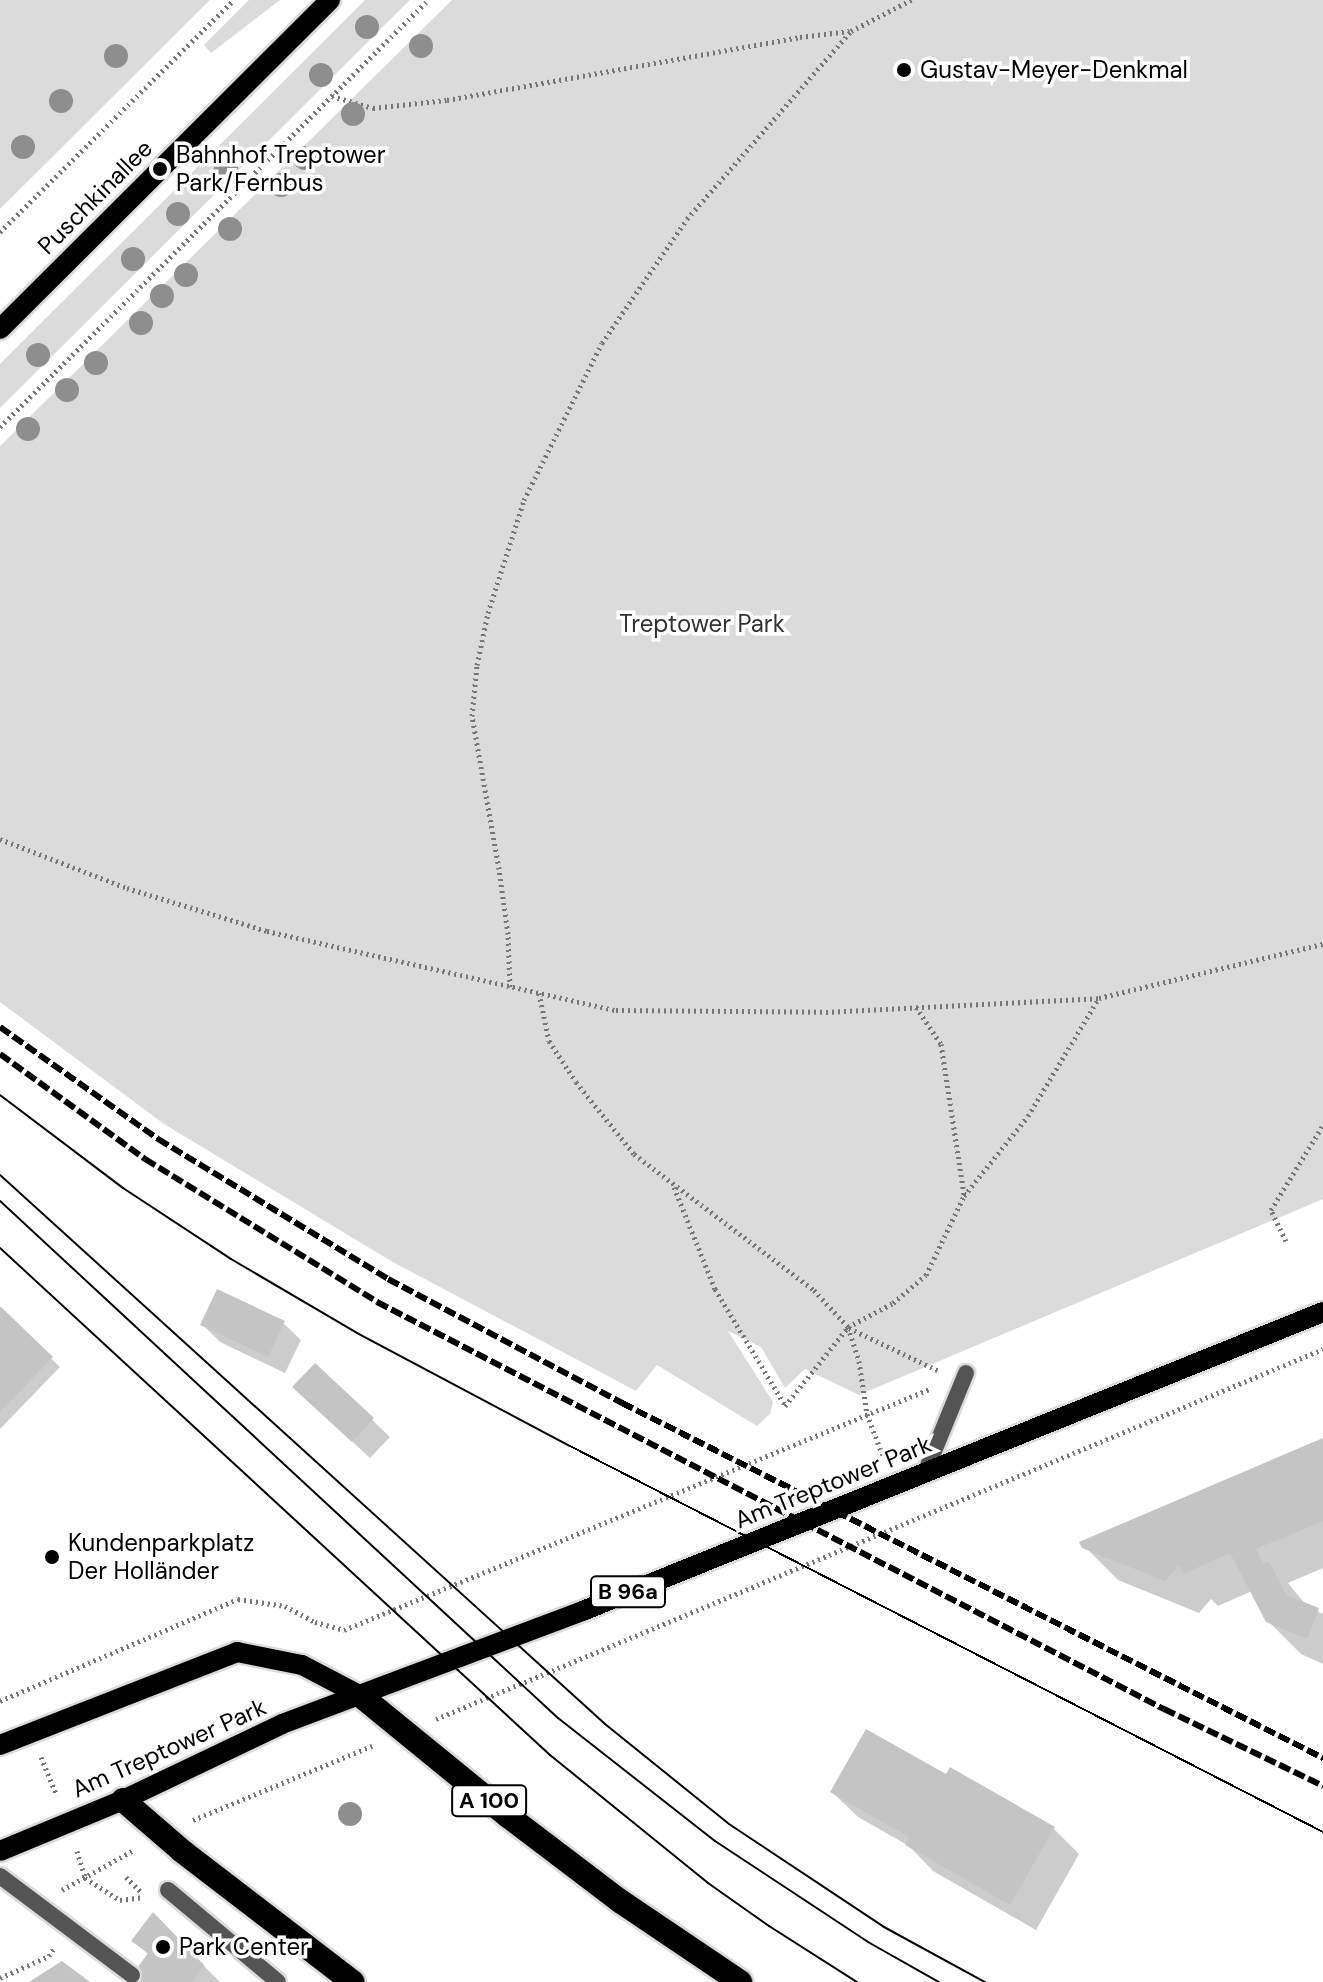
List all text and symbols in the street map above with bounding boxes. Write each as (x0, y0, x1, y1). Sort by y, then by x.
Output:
place label: Gustav-Meyer-Denkmal (920, 56, 1188, 84)
marker: Gustav-Meyer-Denkmal (895, 61, 913, 79)
street label: Puschkinallee (32, 134, 158, 260)
place label: Bahnhof Treptower Park/Fernbus (176, 141, 386, 197)
marker: Bahnhof Treptower Park/Fernbus (151, 160, 169, 178)
park label: Treptower Park (619, 610, 785, 638)
street label: Am Treptower Park (731, 1429, 935, 1535)
place label: Kundenparkplatz Der Holländer (68, 1529, 254, 1585)
marker: Kundenparkplatz Der Holländer (43, 1548, 61, 1566)
road number: B 96a (588, 1574, 668, 1610)
street label: Am Treptower Park (67, 1692, 271, 1804)
road number: A 100 (451, 1783, 527, 1819)
place label: Park Center (179, 1933, 309, 1961)
marker: Park Center (154, 1938, 172, 1956)

